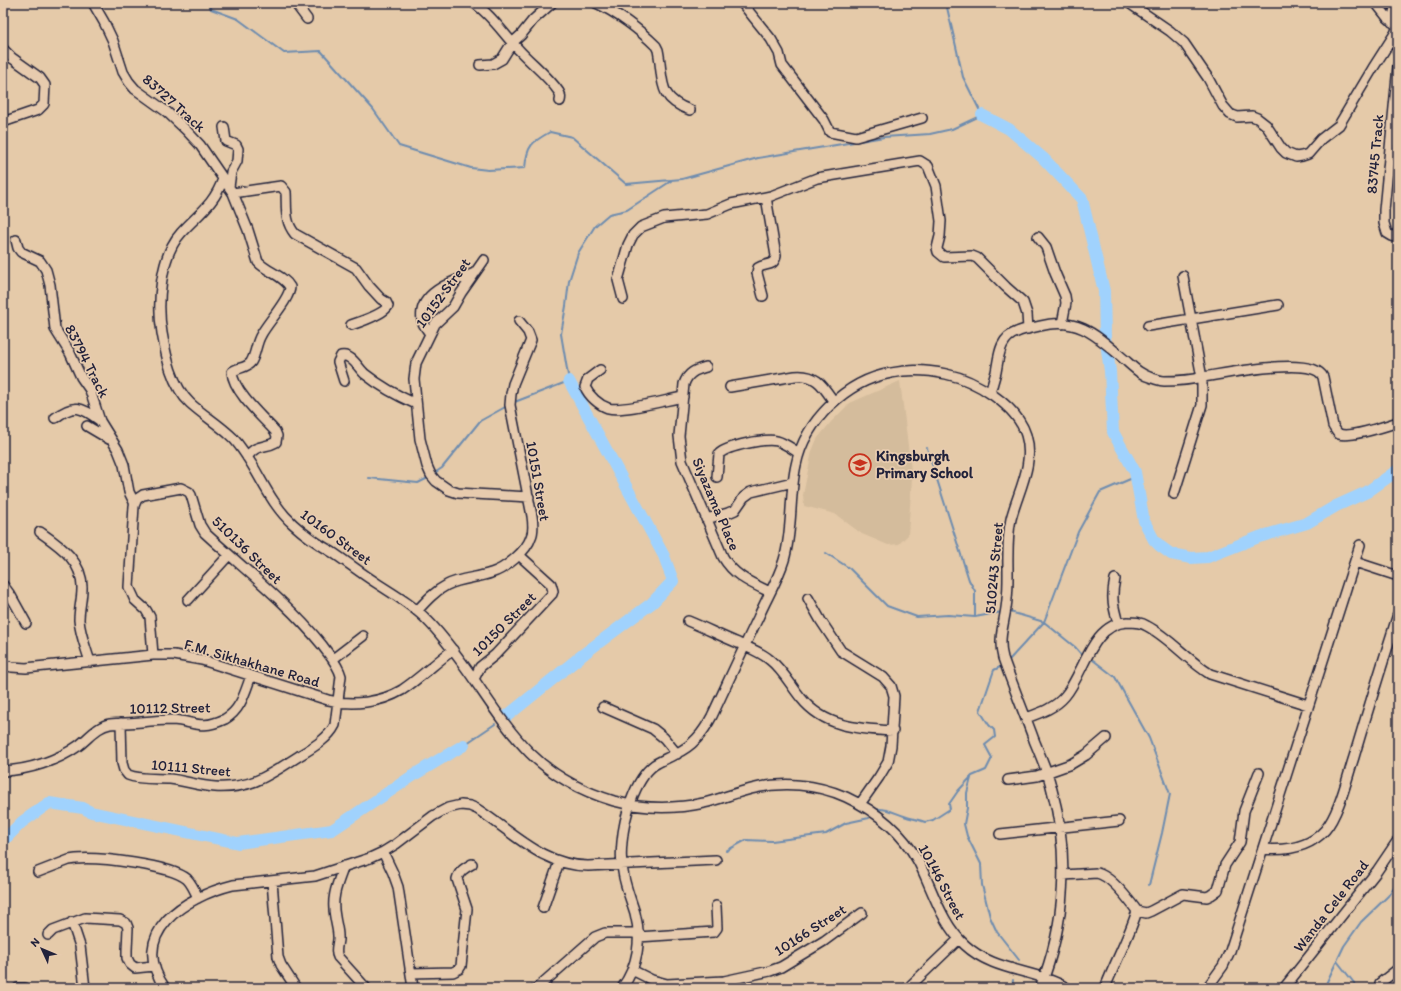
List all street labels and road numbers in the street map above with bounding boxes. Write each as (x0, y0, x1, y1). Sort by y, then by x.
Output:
street label: 83727 Track (139, 70, 209, 136)
street label: 83745 Track (1363, 113, 1387, 195)
street label: 10152 Street (412, 254, 475, 331)
street label: 83794 Track (61, 321, 113, 401)
street label: 10151 Street (522, 440, 554, 523)
street label: Siyazama Place (688, 455, 744, 553)
street label: 10160 Street (297, 505, 375, 569)
street label: 510136 Street (208, 512, 286, 588)
street label: 510243 Street (981, 521, 1007, 615)
street label: 10150 Street (468, 588, 540, 660)
street label: F.M. Sikhakhane Road (182, 635, 322, 691)
street label: 10112 Street (129, 698, 211, 718)
street label: 10111 Street (150, 756, 232, 780)
street label: 10146 Street (915, 841, 970, 923)
street label: Wanda Cele Road (1289, 856, 1373, 956)
street label: 10166 Street (771, 900, 850, 960)

